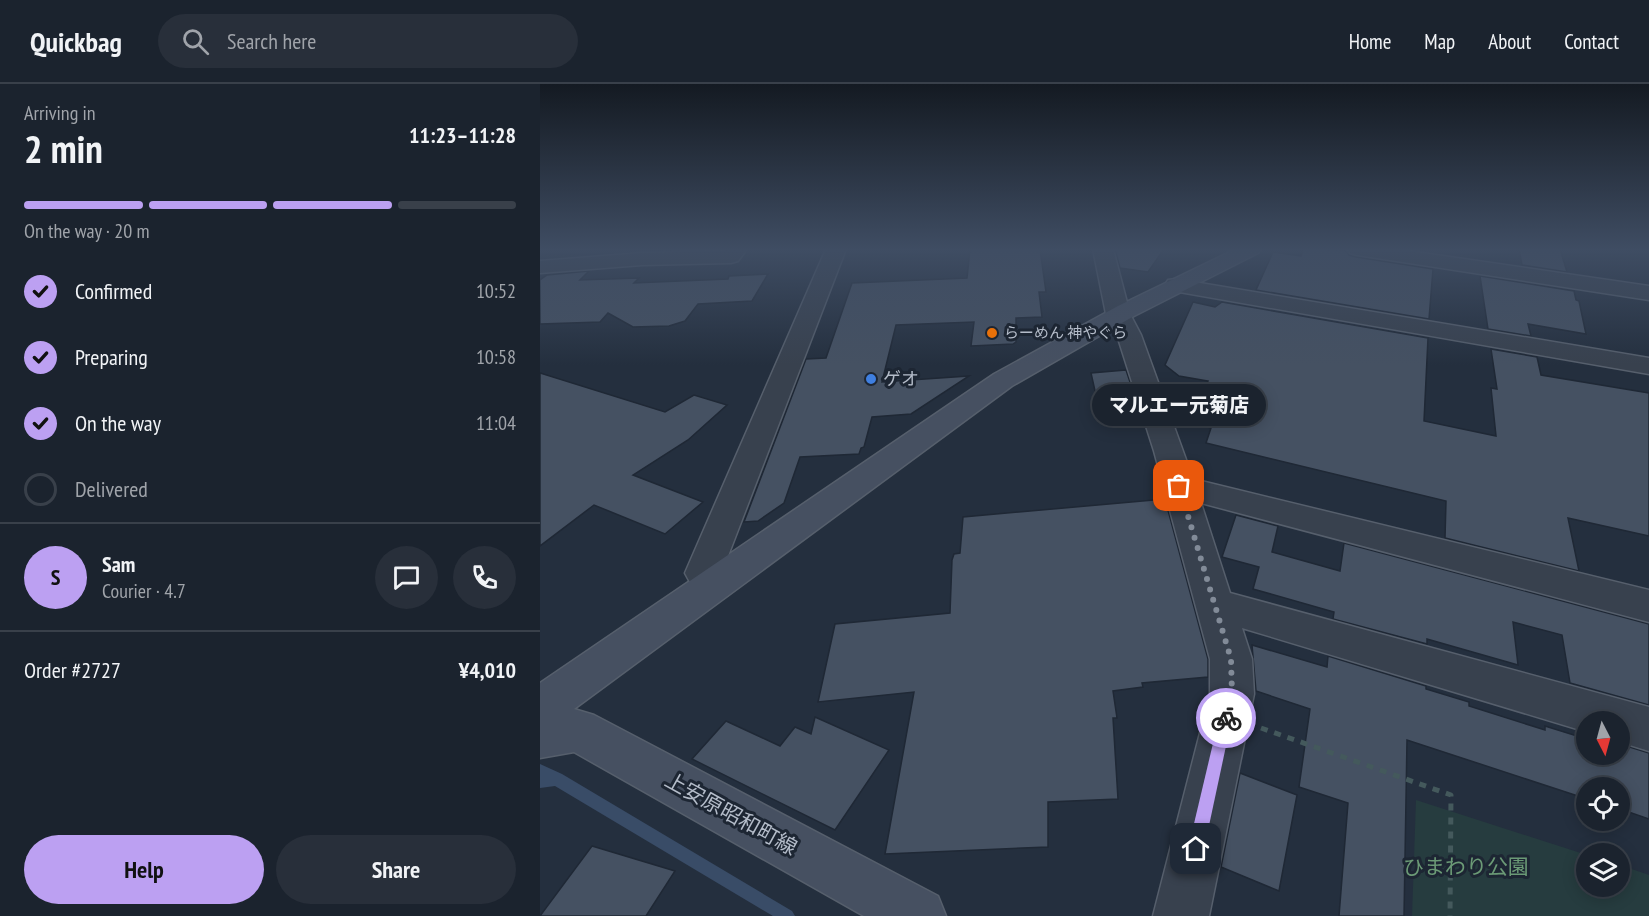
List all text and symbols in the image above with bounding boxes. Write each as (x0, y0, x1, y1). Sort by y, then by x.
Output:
search box (158, 14, 578, 68)
text: Quickbag (30, 23, 122, 60)
icon: search (179, 25, 212, 58)
text: Search here (227, 27, 316, 55)
text: Home (1349, 28, 1391, 55)
text: Map (1424, 28, 1455, 55)
text: About (1488, 28, 1531, 55)
text: Contact (1564, 28, 1619, 55)
text: Arriving in (24, 100, 96, 126)
text: 11:23–11:28 (409, 121, 516, 149)
text: 2 min (24, 123, 103, 174)
text: On the way · 20 m (24, 218, 150, 244)
icon: check (24, 275, 57, 308)
text: Confirmed (75, 277, 152, 305)
text: 10:52 (476, 278, 516, 304)
place label: らーめん 神やぐら (1004, 323, 1127, 342)
marker: らーめん 神やぐら (985, 326, 999, 340)
icon: check (24, 341, 57, 374)
text: Preparing (75, 343, 148, 371)
text: 10:58 (476, 344, 516, 370)
place label: ゲオ (883, 367, 919, 390)
marker: ゲオ (864, 372, 878, 386)
callout: マルエー元菊店 (1092, 384, 1266, 426)
text: マルエー元菊店 (1109, 392, 1249, 418)
icon: check (24, 407, 57, 440)
text: On the way (75, 409, 161, 437)
text: 11:04 (476, 410, 516, 436)
pin (1153, 460, 1204, 511)
icon: bag (1162, 469, 1195, 502)
text: Delivered (75, 475, 148, 503)
button: chat (375, 546, 438, 609)
button: phone (453, 546, 516, 609)
text: Sam (102, 550, 135, 578)
text: S (51, 563, 60, 591)
text: Courier · 4.7 (102, 578, 186, 604)
text: Order #2727 (24, 656, 121, 684)
text: ¥4,010 (459, 656, 516, 684)
courier (1196, 688, 1256, 748)
icon: bike (1210, 702, 1243, 735)
north arrow (1576, 711, 1630, 765)
map controls (1576, 711, 1630, 897)
street label: 上安原昭和町線 (660, 766, 802, 861)
button: locate (1576, 777, 1630, 831)
pin (1170, 823, 1221, 874)
icon: home (1179, 832, 1212, 865)
button: Help (24, 835, 264, 904)
button: Share (276, 835, 516, 904)
button: layers (1576, 843, 1630, 897)
park label: ひまわり公園 (1403, 853, 1529, 880)

